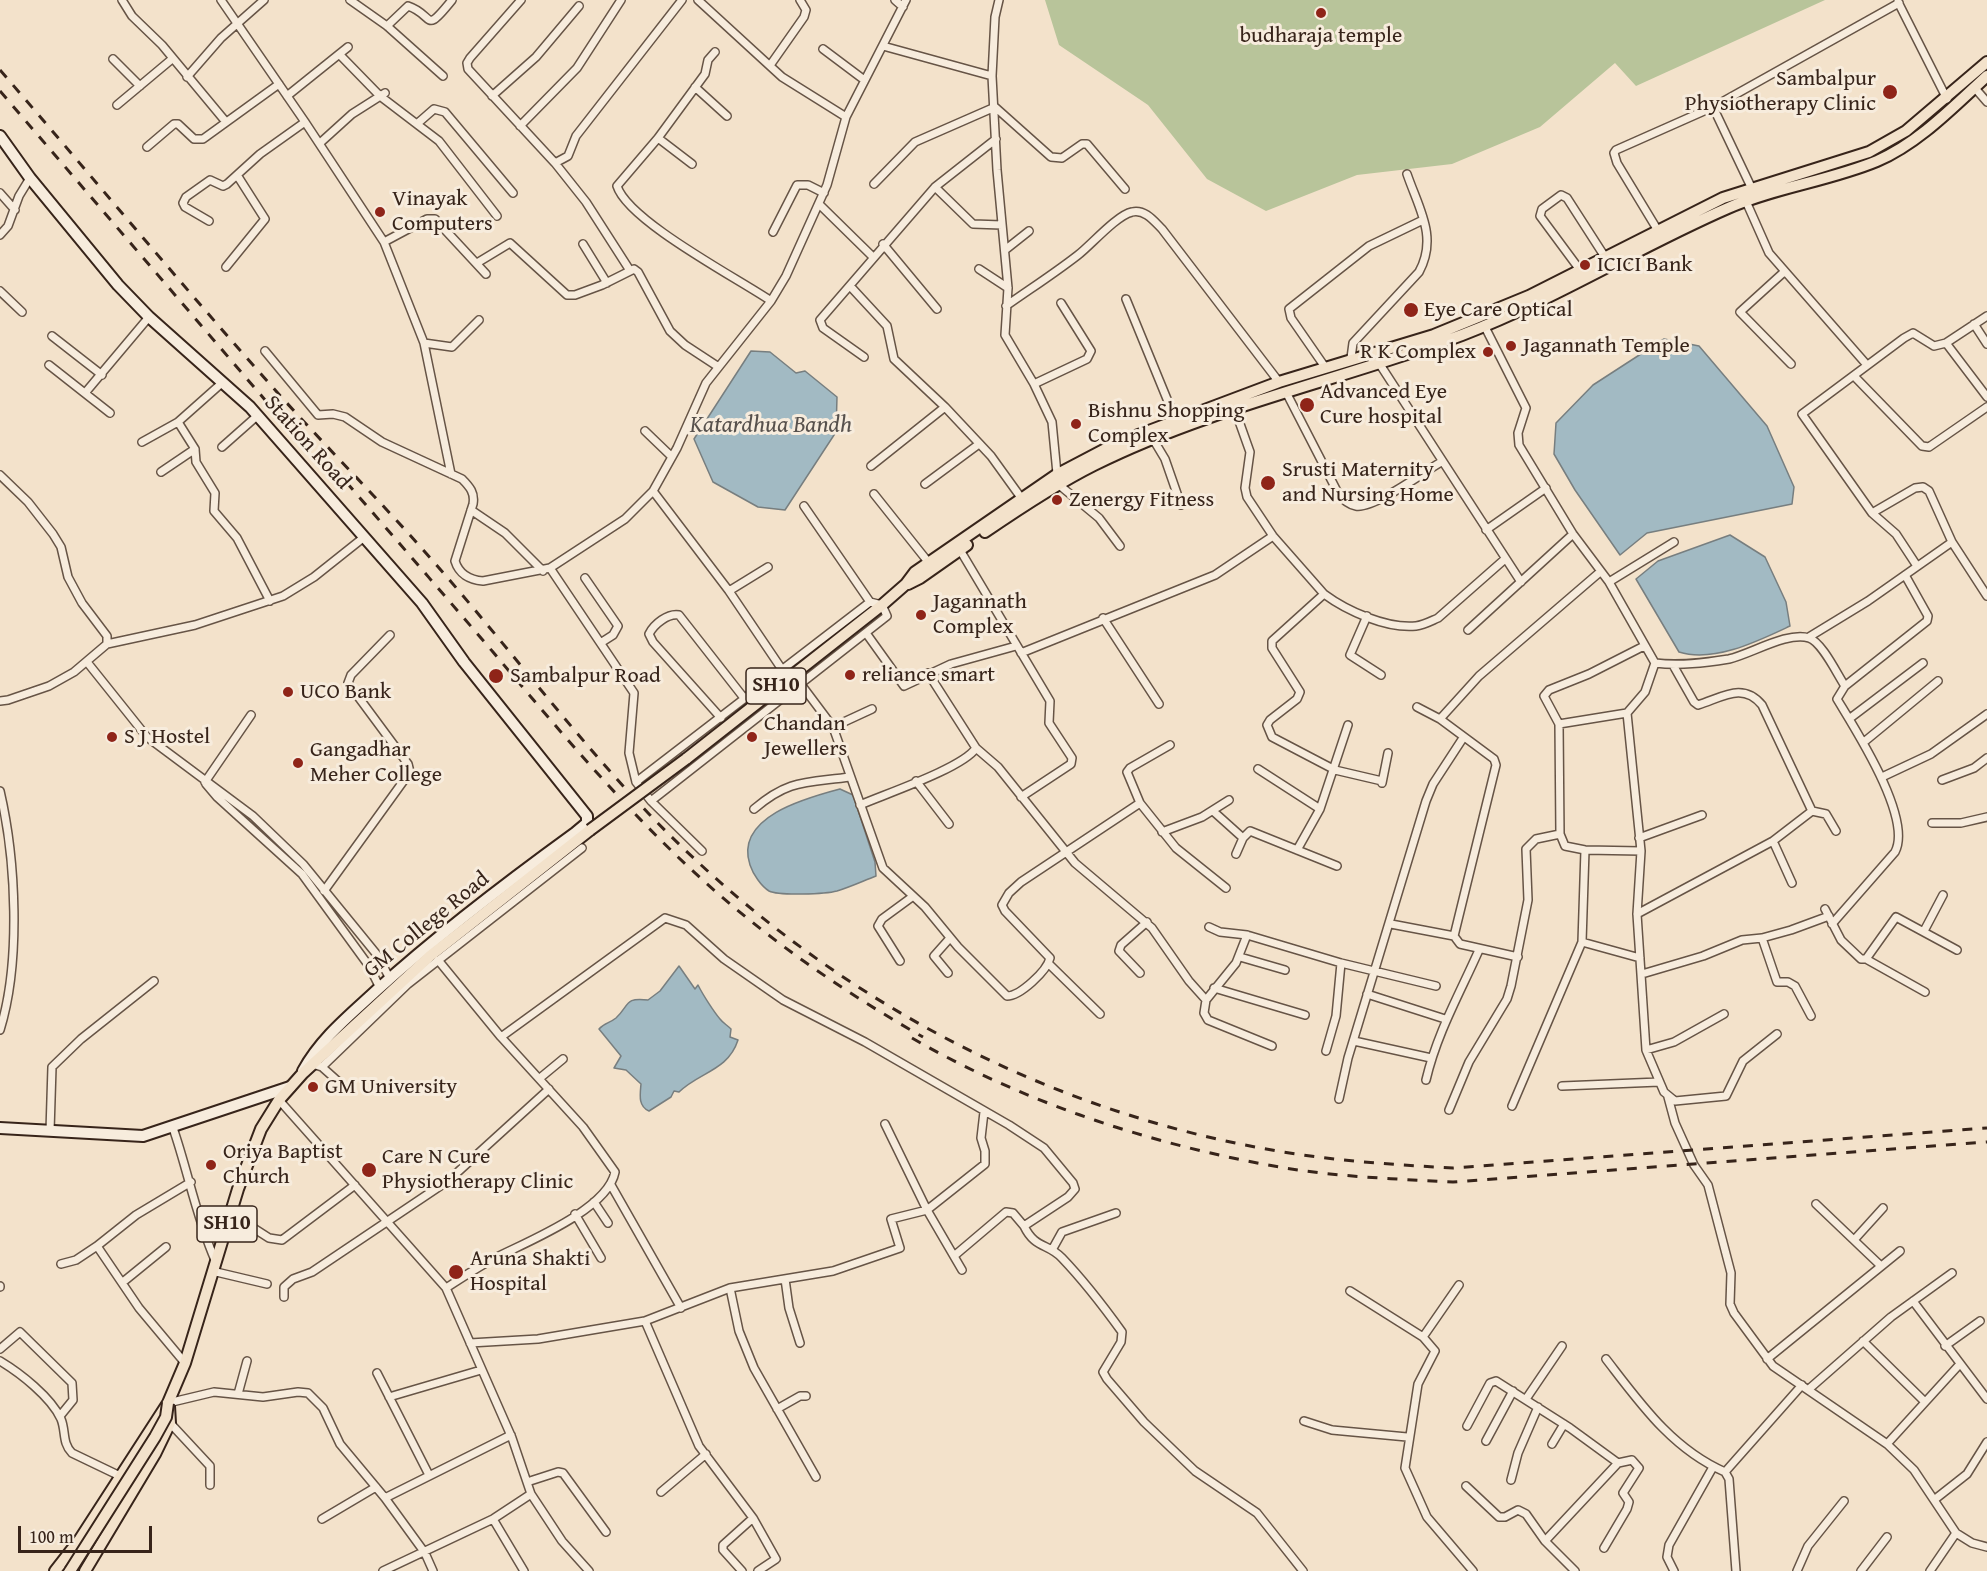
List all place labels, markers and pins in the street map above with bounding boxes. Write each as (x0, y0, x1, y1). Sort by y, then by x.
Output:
marker: budharaja temple (1314, 6, 1328, 20)
place label: budharaja temple (1240, 23, 1402, 49)
place label: Sambalpur Physiotherapy Clinic (1685, 66, 1876, 118)
marker: Sambalpur Physiotherapy Clinic (1881, 83, 1899, 101)
place label: Vinayak Computers (392, 186, 493, 237)
marker: Vinayak Computers (373, 205, 387, 219)
place label: ICICI Bank (1597, 252, 1692, 278)
marker: ICICI Bank (1578, 258, 1592, 272)
place label: Eye Care Optical (1424, 297, 1573, 323)
marker: Eye Care Optical (1402, 301, 1420, 319)
place label: Jagannath Temple (1523, 333, 1690, 359)
place label: R K Complex (1360, 339, 1476, 365)
marker: Jagannath Temple (1504, 339, 1518, 353)
marker: R K Complex (1481, 345, 1495, 359)
place label: Advanced Eye Cure hospital (1320, 379, 1447, 430)
marker: Advanced Eye Cure hospital (1298, 396, 1316, 414)
place label: Bishnu Shopping Complex (1088, 398, 1244, 450)
marker: Bishnu Shopping Complex (1069, 417, 1083, 431)
place label: Srusti Maternity and Nursing Home (1282, 457, 1454, 508)
marker: Srusti Maternity and Nursing Home (1259, 474, 1277, 492)
place label: Zenergy Fitness (1069, 487, 1214, 513)
marker: Zenergy Fitness (1050, 493, 1064, 507)
place label: Jagannath Complex (933, 589, 1027, 640)
marker: Jagannath Complex (914, 608, 928, 622)
place label: reliance smart (862, 662, 995, 688)
place label: Sambalpur Road (510, 663, 661, 689)
marker: Sambalpur Road (487, 667, 505, 685)
marker: reliance smart (843, 668, 857, 682)
place label: UCO Bank (300, 679, 391, 705)
marker: UCO Bank (281, 685, 295, 699)
place label: Chandan Jewellers (764, 711, 847, 762)
place label: S J Hostel (124, 724, 210, 750)
marker: S J Hostel (105, 730, 119, 744)
marker: Chandan Jewellers (745, 730, 759, 744)
place label: Gangadhar Meher College (310, 737, 442, 788)
marker: Gangadhar Meher College (291, 756, 305, 770)
place label: GM University (325, 1074, 457, 1100)
marker: GM University (306, 1080, 320, 1094)
place label: Oriya Baptist Church (223, 1139, 343, 1190)
place label: Care N Cure Physiotherapy Clinic (382, 1144, 573, 1196)
marker: Oriya Baptist Church (204, 1158, 218, 1172)
marker: Care N Cure Physiotherapy Clinic (360, 1161, 378, 1179)
place label: Aruna Shakti Hospital (470, 1246, 591, 1298)
marker: Aruna Shakti Hospital (447, 1263, 465, 1281)

